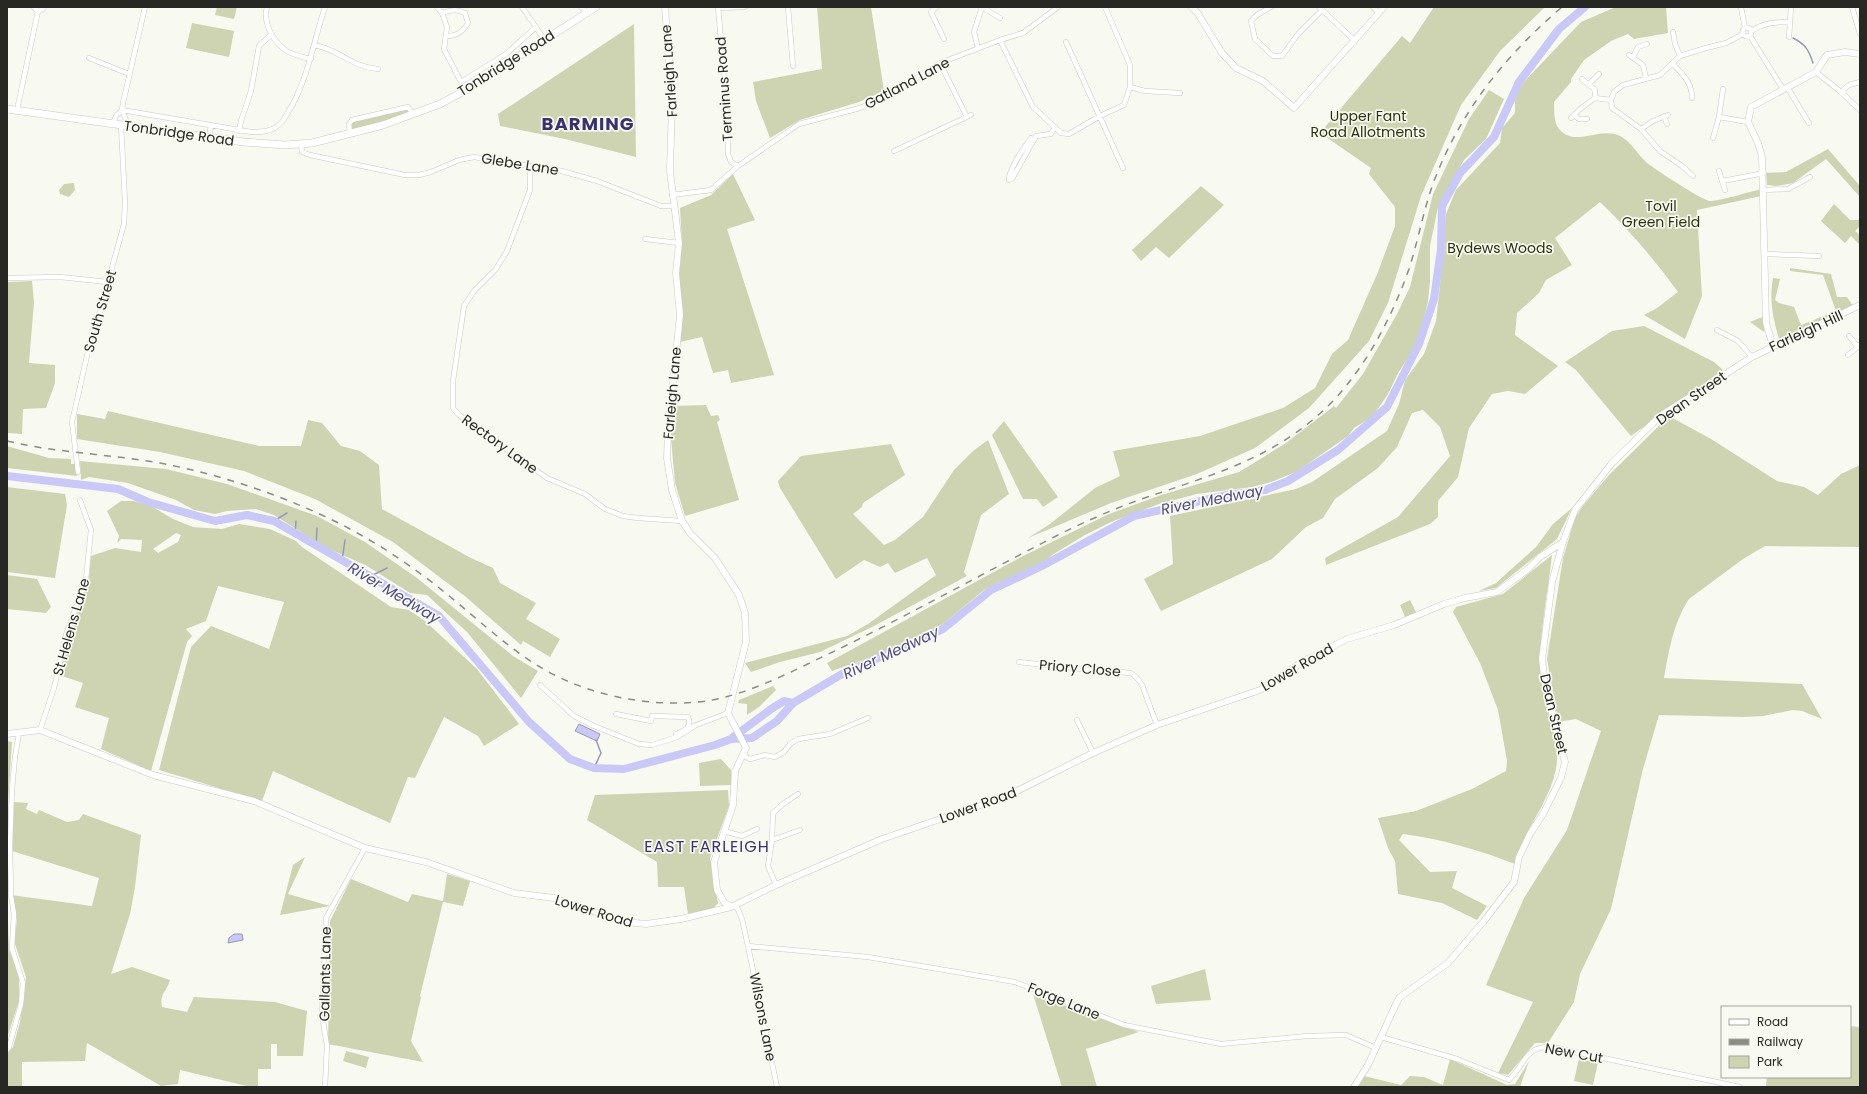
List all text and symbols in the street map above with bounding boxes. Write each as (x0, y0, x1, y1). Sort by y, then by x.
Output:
street label: Farleigh Lane (656, 24, 682, 118)
street label: Tonbridge Road (453, 25, 559, 101)
street label: Terminus Road (710, 36, 738, 142)
street label: Gatland Lane (861, 52, 953, 114)
park label: Upper Fant Road Allotments (1311, 106, 1425, 142)
district label: BARMING (542, 111, 634, 136)
street label: Tonbridge Road (122, 115, 236, 151)
street label: Glebe Lane (480, 148, 560, 180)
park label: Tovil Green Field (1622, 196, 1700, 232)
park label: Bydews Woods (1447, 238, 1553, 258)
street label: South Street (79, 267, 121, 355)
street label: Farleigh Hill (1766, 305, 1846, 357)
street label: Farleigh Lane (658, 346, 686, 440)
street label: Dean Street (1652, 366, 1730, 430)
street label: Rectory Lane (458, 410, 542, 479)
water label: River Medway (1159, 479, 1265, 520)
water label: River Medway (344, 557, 445, 629)
street label: St Helens Lane (48, 576, 95, 678)
water label: River Medway (839, 621, 943, 684)
street label: Lower Road (1257, 638, 1337, 696)
street label: Priory Close (1038, 654, 1122, 682)
street label: Dean Street (1535, 672, 1573, 756)
street label: Lower Road (937, 782, 1019, 828)
district label: EAST FARLEIGH (644, 835, 770, 858)
street label: Lower Road (553, 890, 635, 932)
street label: Gallants Lane (314, 926, 336, 1022)
street label: Wilsons Lane (745, 971, 781, 1063)
street label: Forge Lane (1025, 977, 1103, 1025)
legend (1721, 1006, 1851, 1078)
text: Road (1757, 1013, 1788, 1030)
text: Railway (1757, 1033, 1803, 1050)
street label: New Cut (1543, 1038, 1605, 1068)
text: Park (1757, 1053, 1784, 1070)

